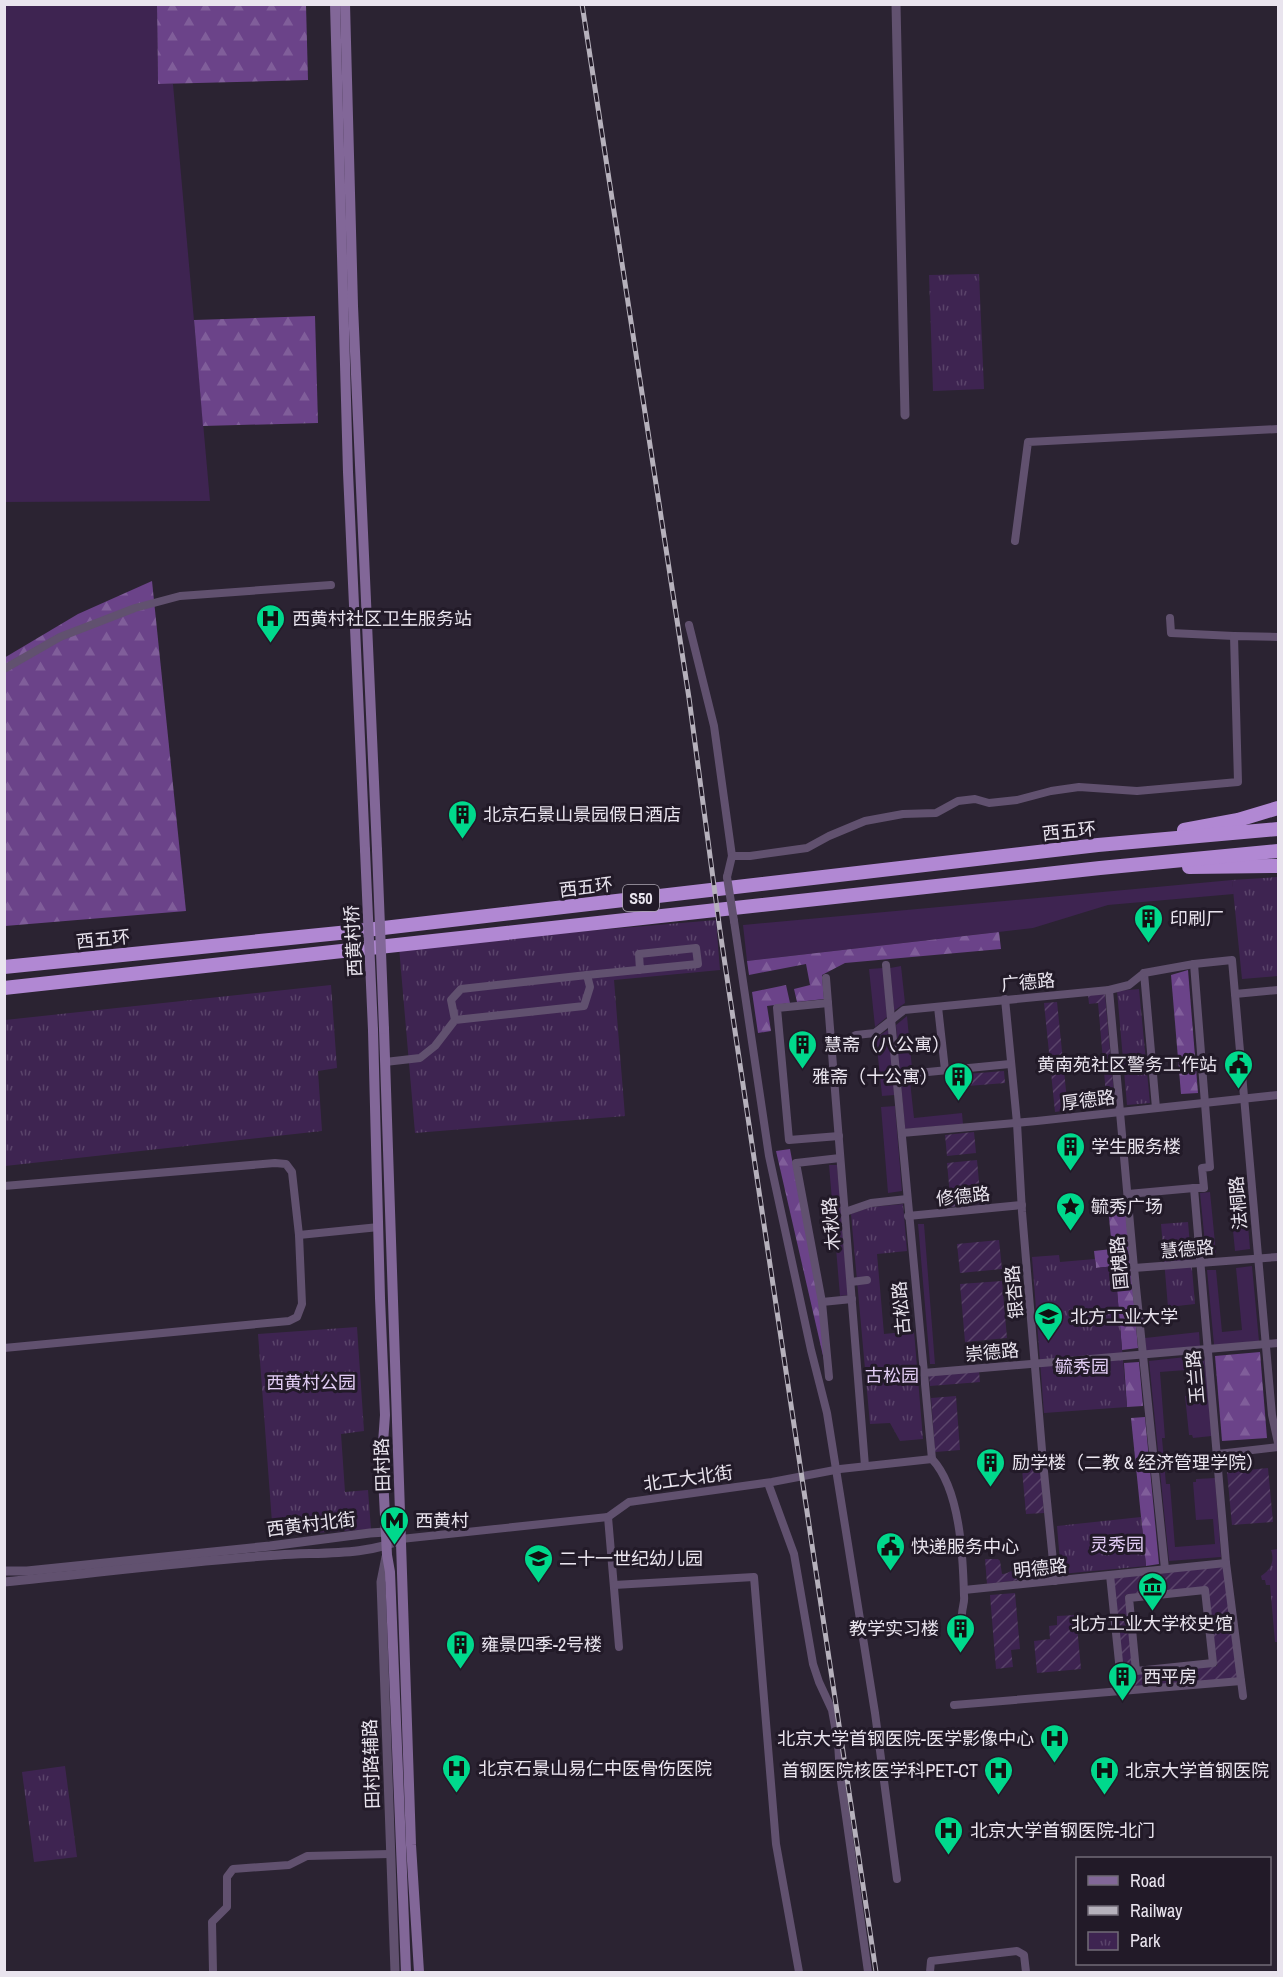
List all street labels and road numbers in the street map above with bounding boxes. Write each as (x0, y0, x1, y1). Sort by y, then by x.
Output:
street label: 西五环 (1041, 816, 1097, 846)
street label: 西五环 (558, 871, 614, 903)
road number: S50 (623, 885, 659, 911)
street label: 西黄村桥 (339, 904, 367, 978)
street label: 西五环 (75, 924, 131, 954)
street label: 广德路 (1000, 967, 1056, 997)
street label: 厚德路 (1060, 1084, 1116, 1116)
street label: 法桐路 (1223, 1175, 1253, 1231)
street label: 修德路 (935, 1181, 991, 1211)
street label: 木秋路 (816, 1196, 846, 1252)
street label: 慧德路 (1159, 1234, 1215, 1264)
street label: 国槐路 (1104, 1235, 1134, 1291)
street label: 银杏路 (999, 1264, 1029, 1320)
street label: 古松路 (886, 1280, 916, 1336)
street label: 崇德路 (964, 1337, 1020, 1367)
street label: 玉兰路 (1180, 1349, 1210, 1405)
street label: 田村路 (369, 1438, 395, 1492)
street label: 北工大北街 (642, 1459, 734, 1497)
street label: 西黄村北街 (265, 1506, 357, 1542)
street label: 明德路 (1012, 1553, 1068, 1583)
street label: 田村路辅路 (357, 1719, 385, 1809)

